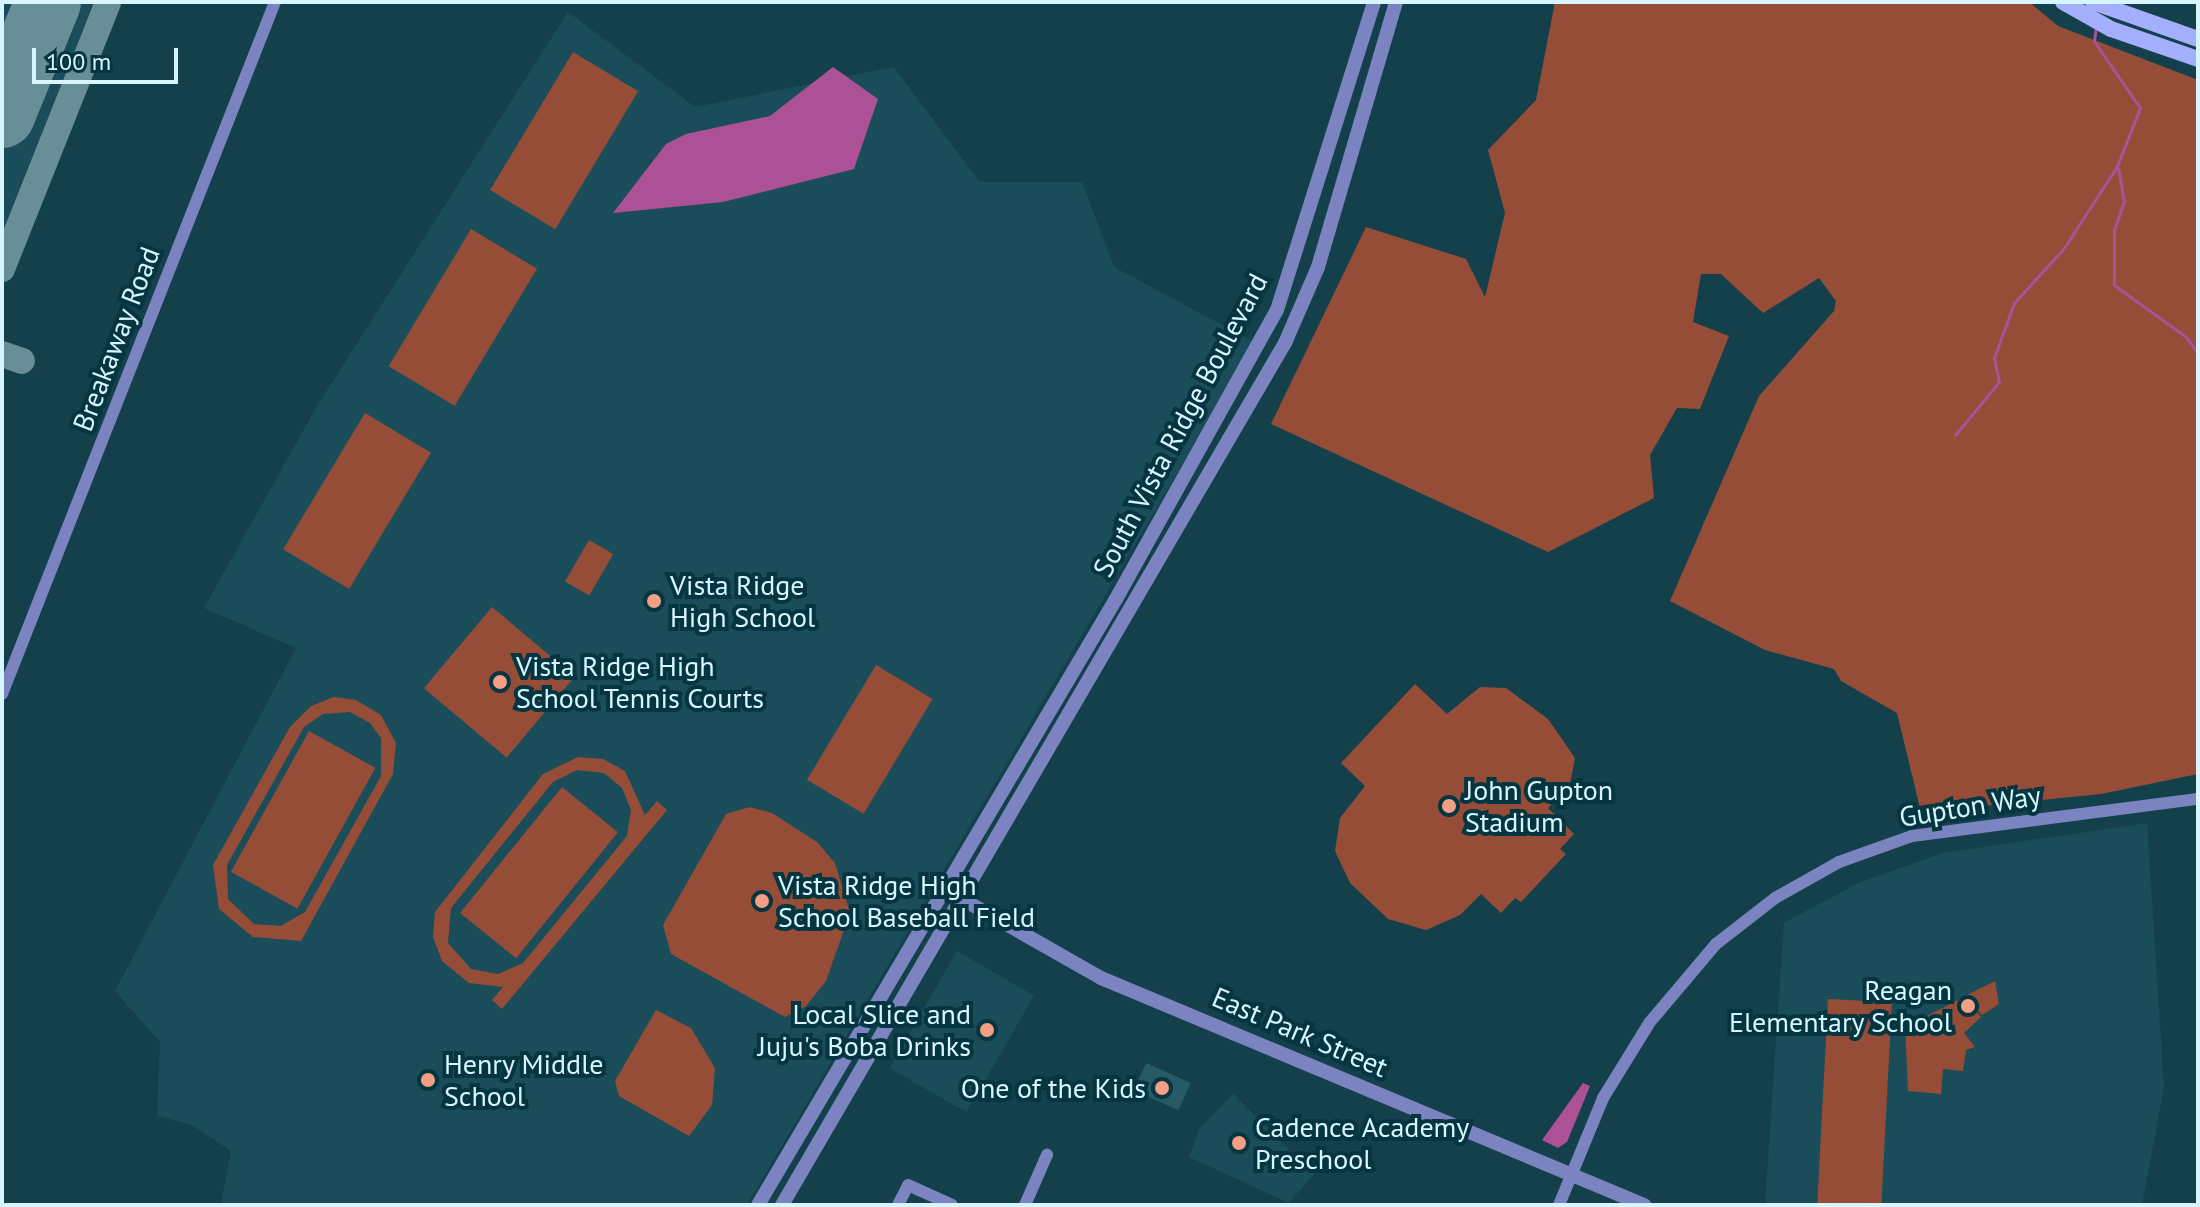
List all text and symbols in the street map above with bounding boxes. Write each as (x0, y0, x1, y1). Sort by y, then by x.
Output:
scale bar (36, 32, 182, 82)
text: 100 m (46, 46, 111, 77)
street label: Breakaway Road (65, 242, 167, 436)
street label: South Vista Ridge Boulevard (1085, 267, 1275, 583)
place label: Vista Ridge High School (670, 568, 815, 634)
marker: Vista Ridge High School (645, 592, 663, 610)
place label: Vista Ridge High School Tennis Courts (516, 649, 765, 715)
marker: Vista Ridge High School Tennis Courts (491, 673, 509, 691)
place label: John Gupton Stadium (1465, 773, 1613, 839)
street label: Gupton Way (1897, 778, 2043, 834)
marker: John Gupton Stadium (1440, 797, 1458, 815)
place label: Vista Ridge High School Baseball Field (778, 868, 1035, 934)
marker: Vista Ridge High School Baseball Field (753, 892, 771, 910)
place label: Reagan Elementary School (1728, 973, 1952, 1039)
street label: East Park Street (1207, 980, 1393, 1084)
place label: Local Slice and Juju's Boba Drinks (758, 997, 971, 1063)
marker: Reagan Elementary School (1959, 997, 1977, 1015)
marker: Local Slice and Juju's Boba Drinks (978, 1021, 996, 1039)
place label: Henry Middle School (444, 1047, 605, 1113)
marker: Henry Middle School (419, 1071, 437, 1089)
place label: One of the Kids (961, 1071, 1146, 1105)
marker: One of the Kids (1153, 1079, 1171, 1097)
place label: Cadence Academy Preschool (1255, 1110, 1470, 1176)
marker: Cadence Academy Preschool (1230, 1134, 1248, 1152)

